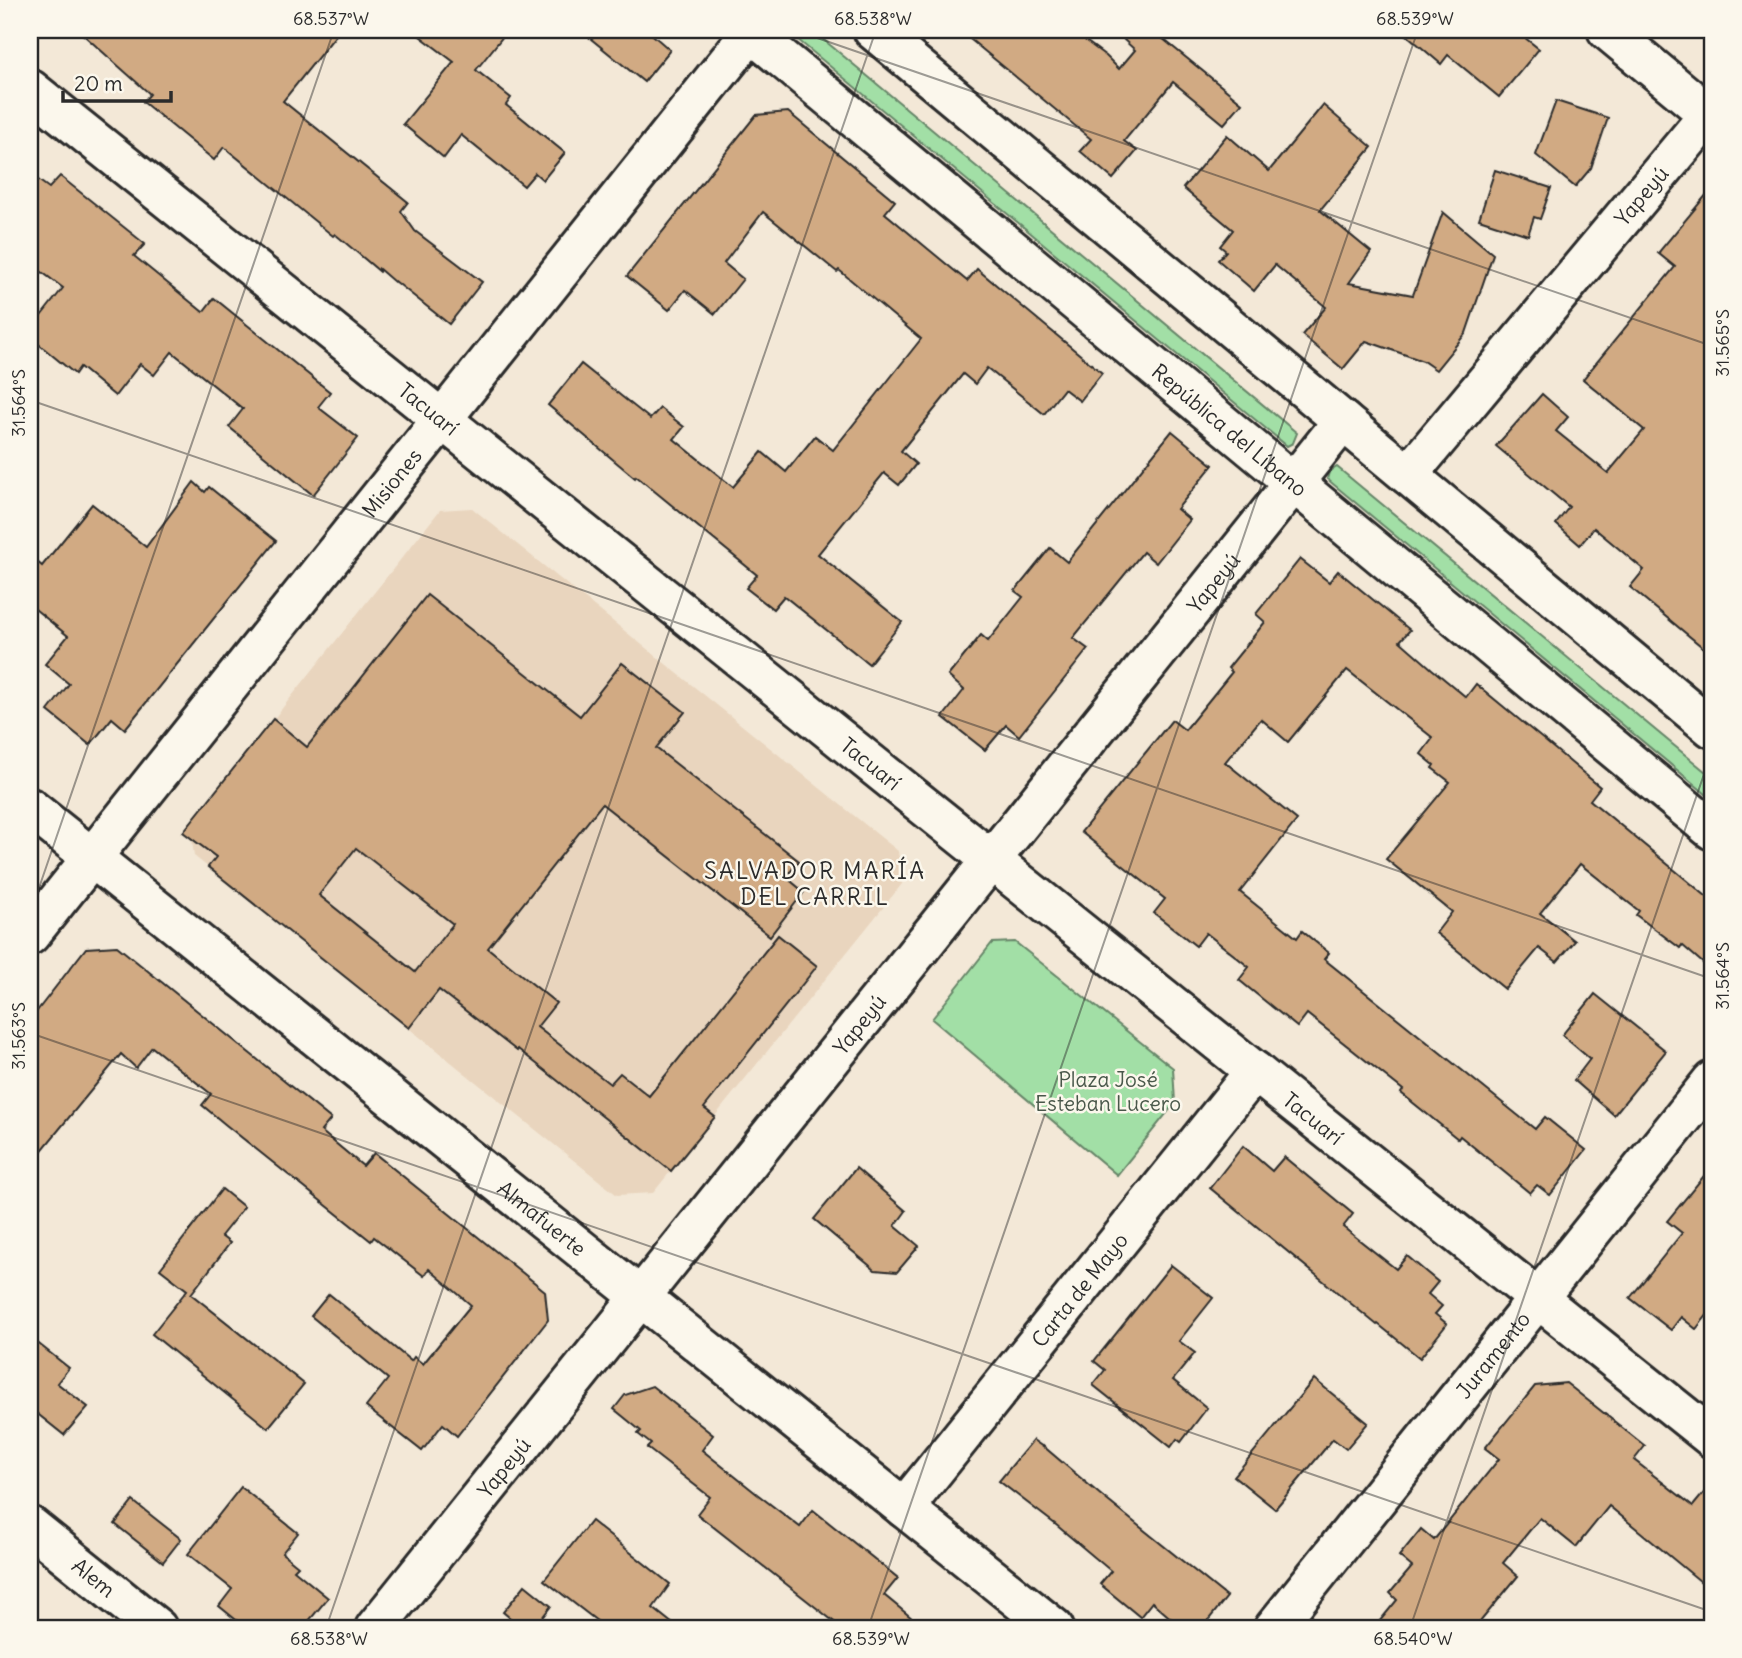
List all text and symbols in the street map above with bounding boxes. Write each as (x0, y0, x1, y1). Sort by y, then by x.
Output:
text: 68.537°W (293, 7, 369, 30)
text: 68.538°W (834, 7, 912, 30)
text: 68.539°W (1376, 7, 1454, 30)
scale bar (63, 60, 172, 104)
text: 20 m (74, 70, 123, 97)
street label: Yapeyú (1609, 160, 1674, 231)
text: 31.565°S (1711, 309, 1734, 377)
street label: República del Líbano (1146, 357, 1313, 502)
text: 31.564°S (7, 369, 30, 437)
street label: Tacuarí (393, 376, 464, 441)
street label: Misiones (356, 443, 427, 523)
street label: Yapeyú (1181, 547, 1246, 618)
street label: Tacuarí (835, 731, 907, 796)
district label: SALVADOR MARÍA DEL CARRIL (704, 856, 926, 911)
text: 31.564°S (1711, 942, 1734, 1010)
street label: Yapeyú (827, 989, 892, 1060)
text: 31.563°S (7, 1002, 30, 1070)
park label: Plaza José Esteban Lucero (1035, 1066, 1181, 1117)
street label: Tacuarí (1278, 1086, 1349, 1151)
street label: Almafuerte (492, 1174, 592, 1262)
street label: Carta de Mayo (1025, 1227, 1134, 1353)
street label: Juramento (1450, 1306, 1536, 1404)
street label: Yapeyú (472, 1432, 536, 1503)
street label: Alem (67, 1552, 121, 1603)
text: 68.538°W (290, 1627, 368, 1650)
text: 68.539°W (832, 1627, 910, 1650)
text: 68.540°W (1373, 1627, 1453, 1650)

